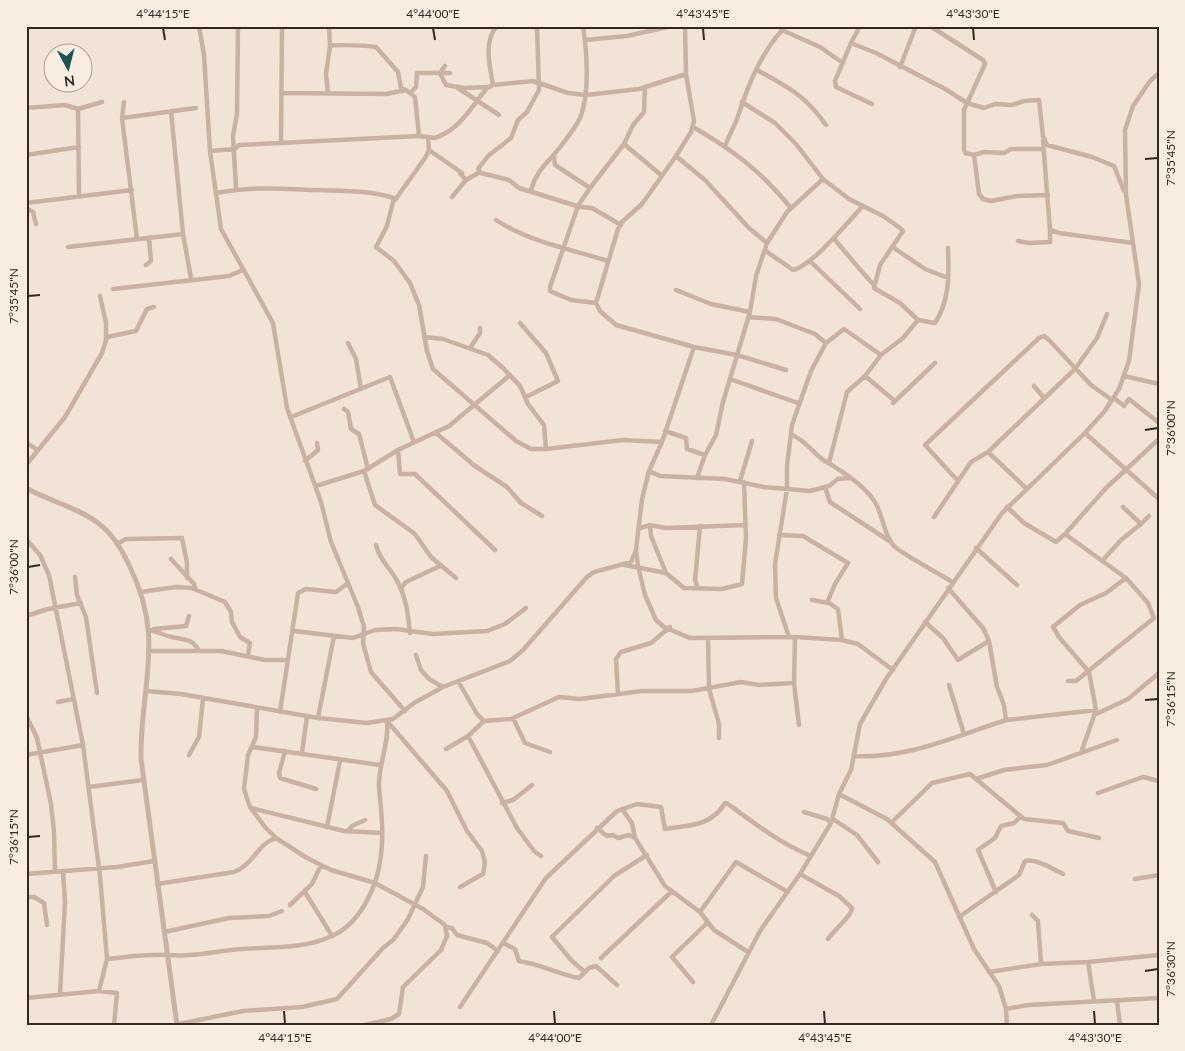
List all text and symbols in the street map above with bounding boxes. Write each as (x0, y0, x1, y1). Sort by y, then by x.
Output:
text: 4°44'15"E (136, 6, 190, 21)
text: 4°44'00"E (406, 6, 460, 21)
text: 4°43'45"E (676, 6, 730, 21)
text: 4°43'30"E (946, 6, 1000, 21)
north arrow (42, 42, 92, 92)
text: N (63, 72, 76, 90)
text: 7°35'45"N (1163, 130, 1178, 186)
text: 7°35'45"N (6, 268, 21, 324)
text: 7°36'00"N (1163, 400, 1178, 456)
text: 7°36'00"N (6, 539, 21, 595)
text: 7°36'15"N (1163, 671, 1178, 727)
text: 7°36'15"N (6, 809, 21, 865)
text: 7°36'30"N (1163, 941, 1178, 997)
text: 4°44'15"E (258, 1030, 312, 1045)
text: 4°44'00"E (528, 1030, 582, 1045)
text: 4°43'45"E (798, 1030, 852, 1045)
text: 4°43'30"E (1068, 1030, 1122, 1045)

